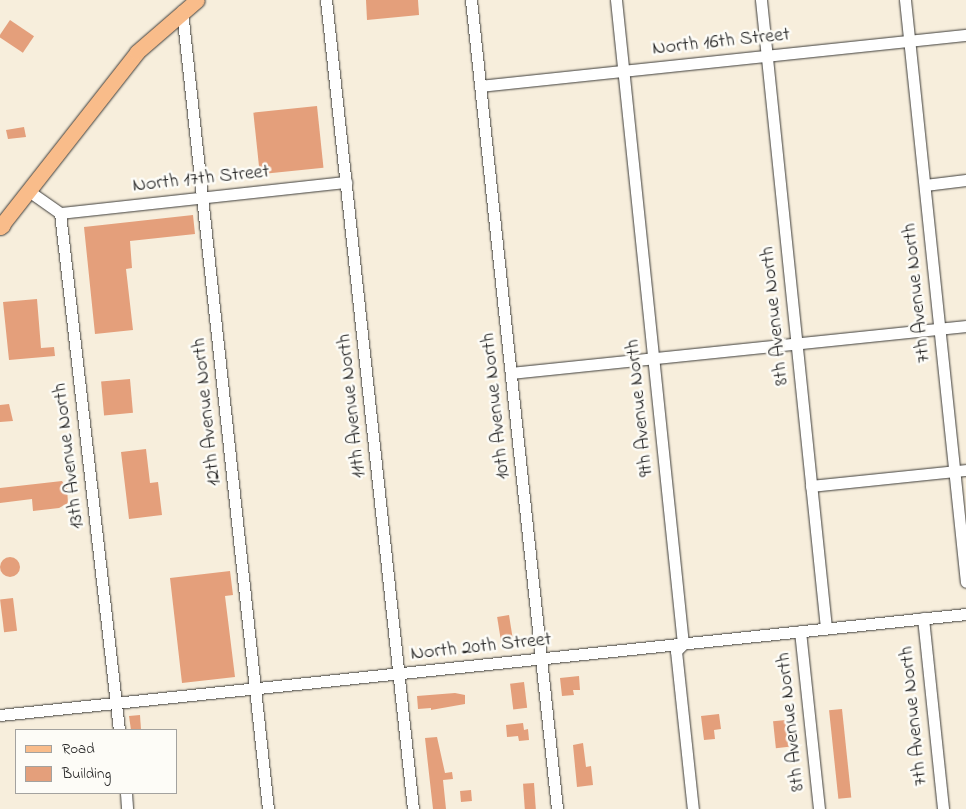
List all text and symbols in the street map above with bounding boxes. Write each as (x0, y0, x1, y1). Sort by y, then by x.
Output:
street label: North 16th Street (651, 23, 791, 61)
street label: North 17th Street (131, 160, 271, 198)
street label: 7th Avenue North (898, 222, 936, 364)
street label: 8th Avenue North (756, 245, 794, 387)
street label: 10th Avenue North (476, 331, 516, 481)
street label: 11th Avenue North (332, 333, 372, 479)
street label: 12th Avenue North (187, 337, 227, 487)
street label: 9th Avenue North (621, 338, 659, 478)
street label: 13th Avenue North (48, 382, 90, 530)
street label: North 20th Street (409, 628, 553, 666)
street label: 7th Avenue North (895, 645, 933, 787)
street label: 8th Avenue North (772, 651, 810, 793)
legend (15, 729, 178, 794)
text: Road (62, 738, 95, 760)
text: Building (62, 763, 111, 785)

